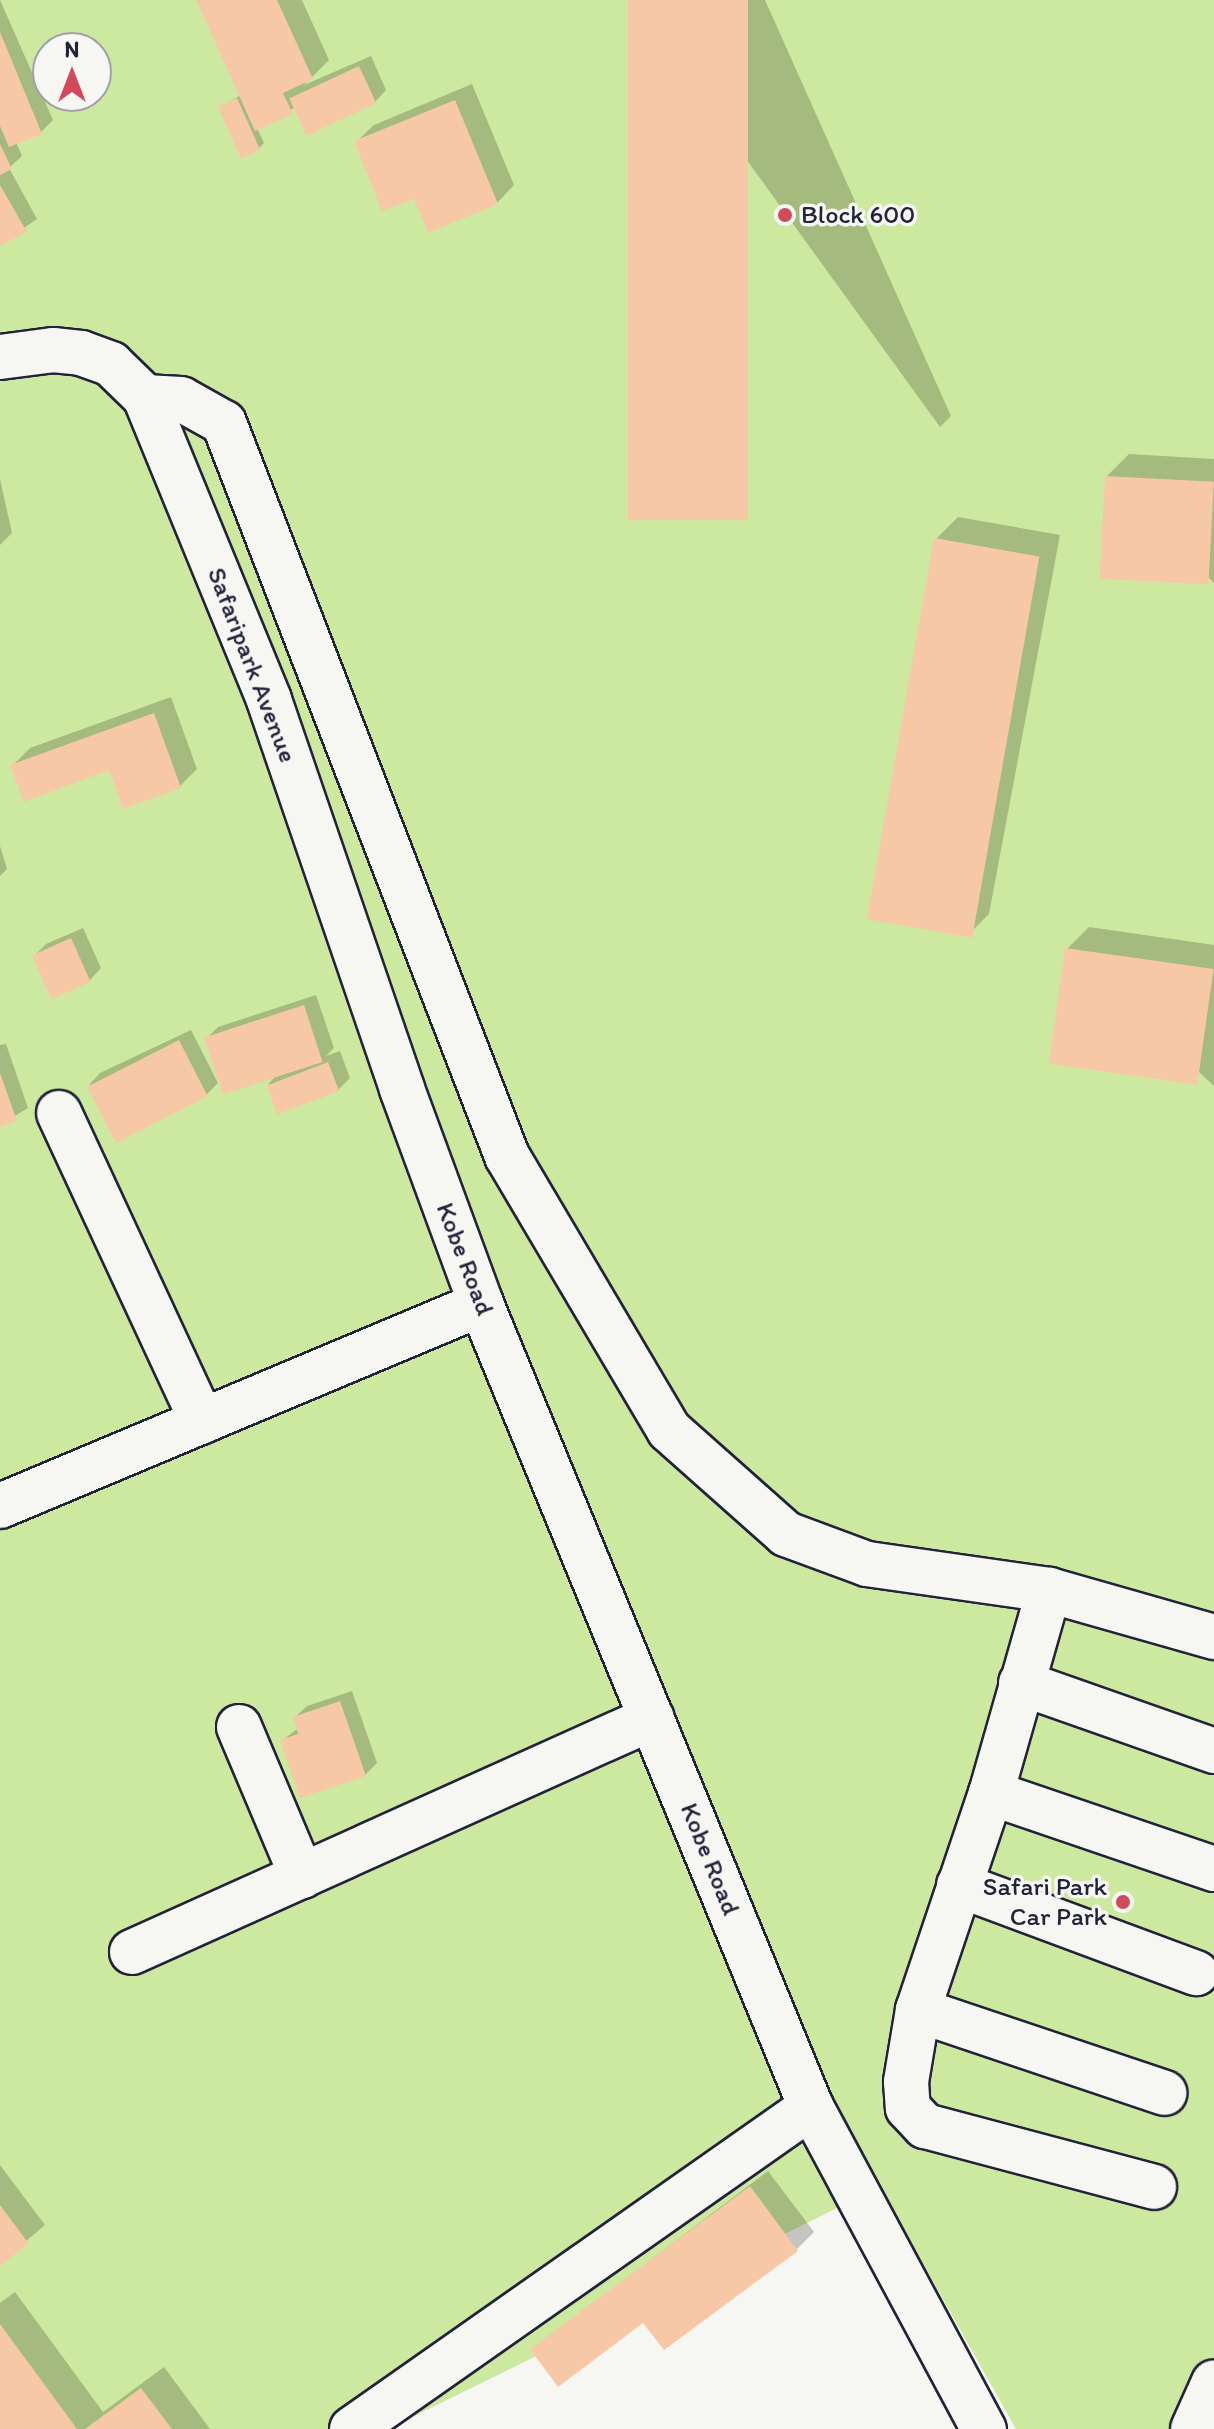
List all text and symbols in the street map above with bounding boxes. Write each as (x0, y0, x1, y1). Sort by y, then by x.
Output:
north arrow (32, 32, 112, 112)
text: N (65, 36, 79, 63)
place label: Block 600 (801, 199, 915, 231)
marker: Block 600 (776, 206, 794, 224)
street label: Safaripark Avenue (201, 564, 303, 766)
street label: Kobe Road (429, 1199, 501, 1319)
street label: Kobe Road (674, 1799, 746, 1919)
place label: Safari Park Car Park (983, 1871, 1107, 1932)
marker: Safari Park Car Park (1114, 1893, 1132, 1911)

